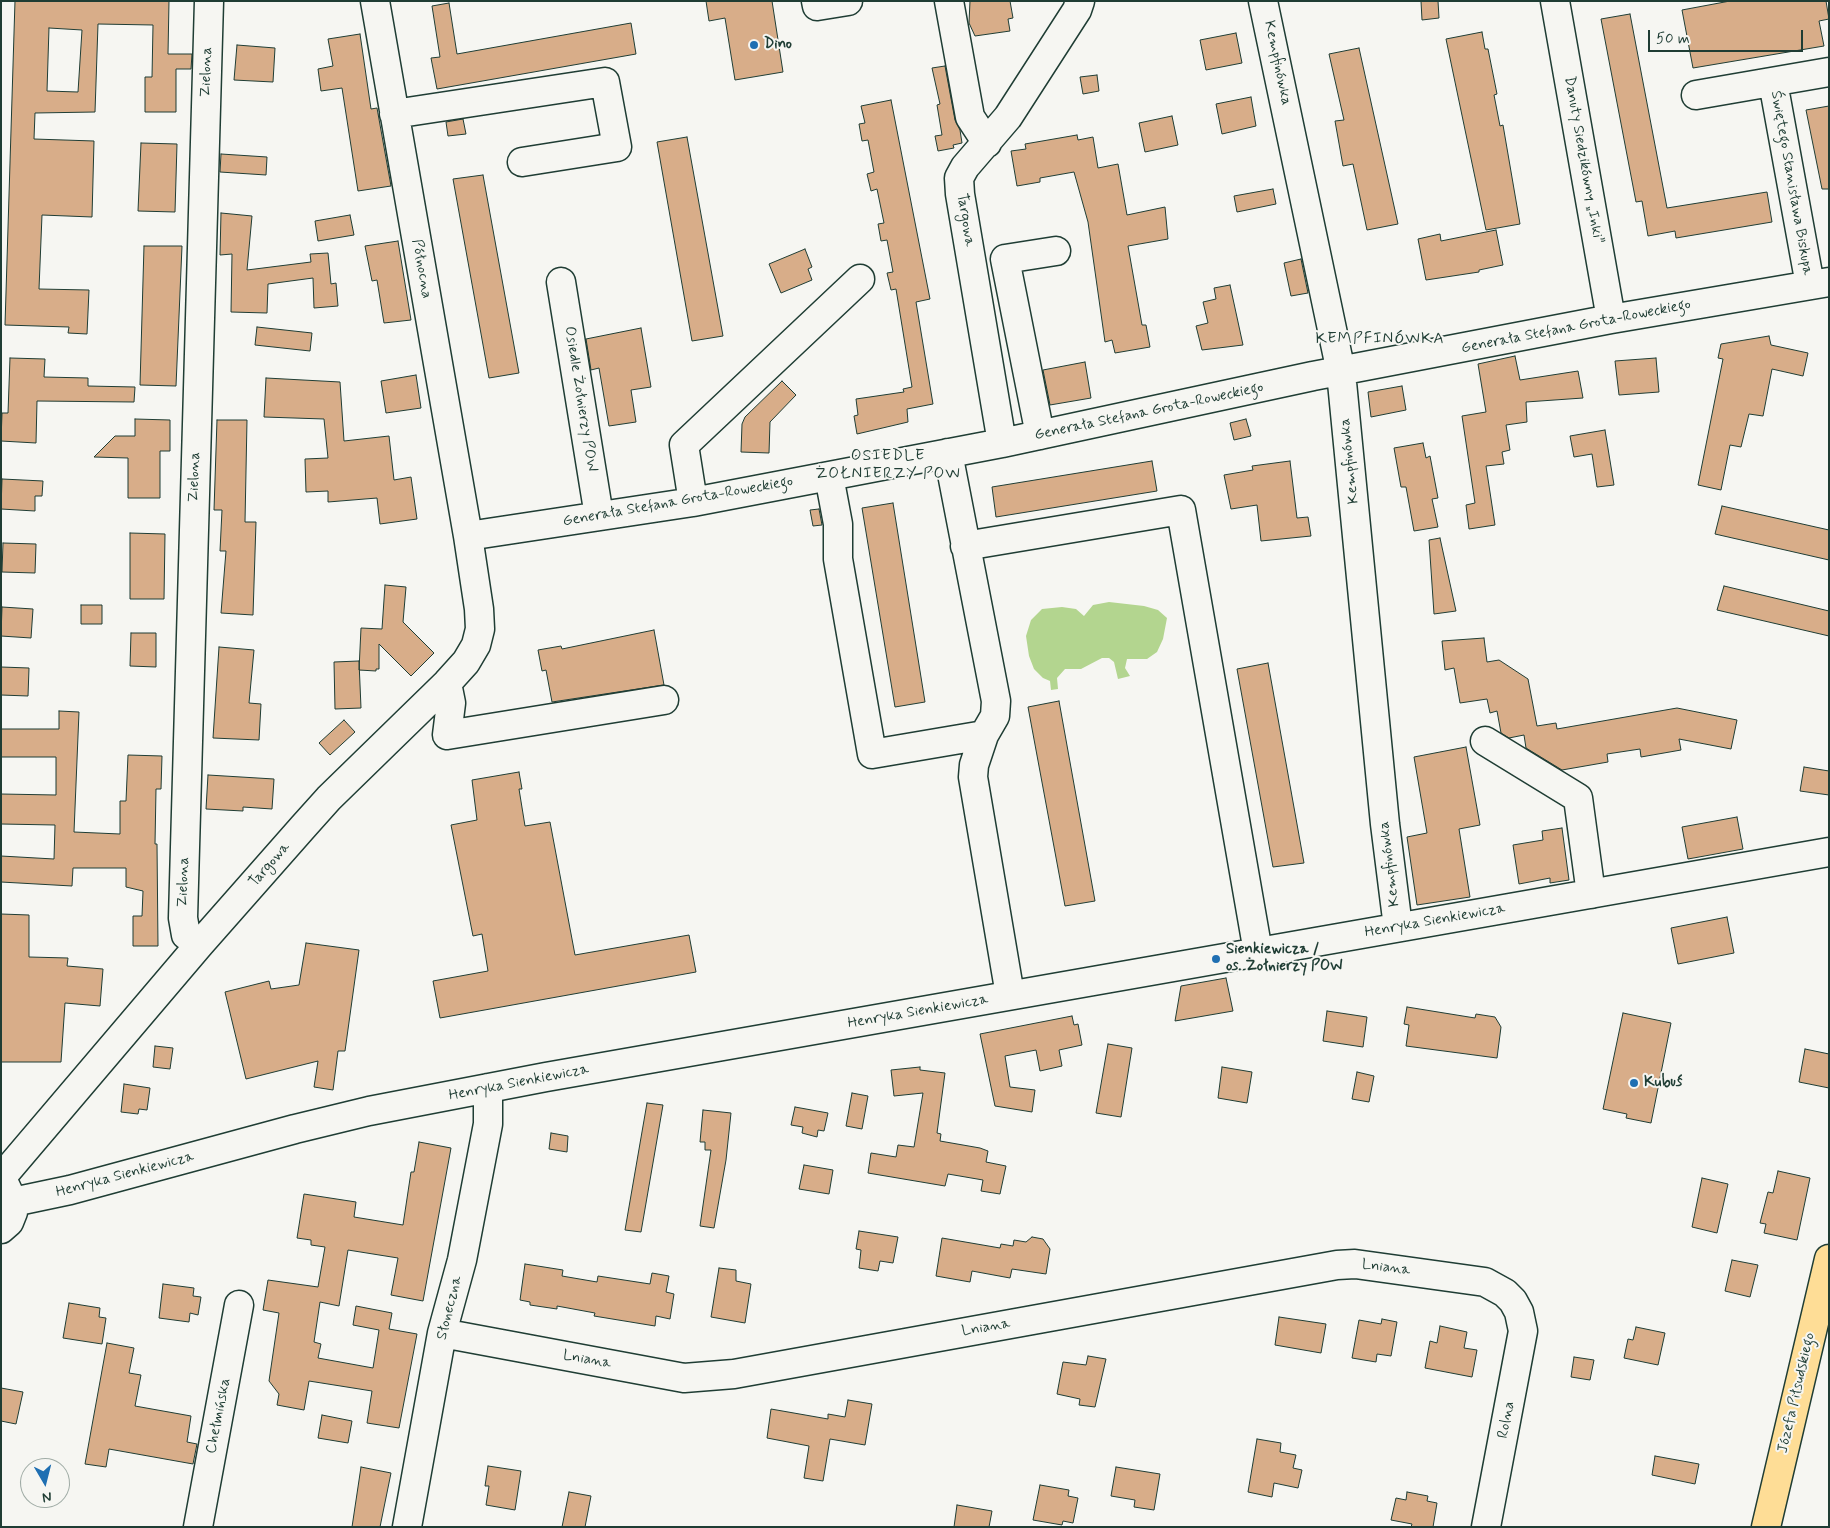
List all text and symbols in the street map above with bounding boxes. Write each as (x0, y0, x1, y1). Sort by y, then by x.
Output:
street label: Kempfinówka (1259, 19, 1295, 107)
scale bar (1650, 20, 1805, 52)
text: 50 m (1656, 29, 1690, 49)
place label: Dino (764, 36, 792, 54)
marker: Dino (748, 39, 760, 51)
street label: Zielona (197, 47, 217, 97)
street label: Danuty Siedzikówny „Inki” (1559, 75, 1607, 245)
street label: Świętego Stanisława Biskupa (1766, 89, 1816, 277)
street label: Targowa (952, 192, 978, 248)
street label: Północna (407, 238, 435, 300)
street label: Generała Stefana Grota-Roweckiego (1460, 296, 1692, 358)
street label: Osiedle Żołnierzy POW (560, 325, 600, 473)
district label: KEMPFINÓWKA (1313, 330, 1447, 350)
street label: Generała Stefana Grota-Roweckiego (1033, 379, 1265, 445)
street label: Kempfinówka (1337, 417, 1363, 505)
district label: OSIEDLE ŻOŁNIERZY POW (814, 447, 962, 485)
street label: Zielona (185, 452, 205, 502)
street label: Generała Stefana Grota-Roweckiego (561, 473, 795, 531)
street label: Kempfinówka (1376, 820, 1404, 908)
street label: Targowa (246, 839, 294, 891)
street label: Zielona (174, 857, 194, 907)
street label: Henryka Sienkiewicza (1363, 900, 1507, 942)
place label: Sienkiewicza / os. Żołnierzy POW (1226, 941, 1343, 976)
marker: Sienkiewicza / os. Żołnierzy POW (1210, 953, 1222, 965)
street label: Henryka Sienkiewicza (846, 991, 990, 1033)
street label: Henryka Sienkiewicza (447, 1061, 591, 1105)
place label: Kubuś (1644, 1074, 1682, 1092)
marker: Kubuś (1628, 1077, 1640, 1089)
street label: Henryka Sienkiewicza (54, 1148, 196, 1202)
street label: Lniana (1361, 1256, 1411, 1280)
street label: Słoneczna (433, 1274, 467, 1342)
street label: Lniana (960, 1315, 1012, 1341)
street label: Józefa Piłsudskiego (1774, 1331, 1820, 1455)
street label: Lniana (561, 1347, 613, 1373)
street label: Chełmińska (203, 1377, 235, 1455)
street label: Rolna (1495, 1400, 1519, 1440)
north arrow (20, 1458, 70, 1508)
text: N (41, 1487, 53, 1506)

